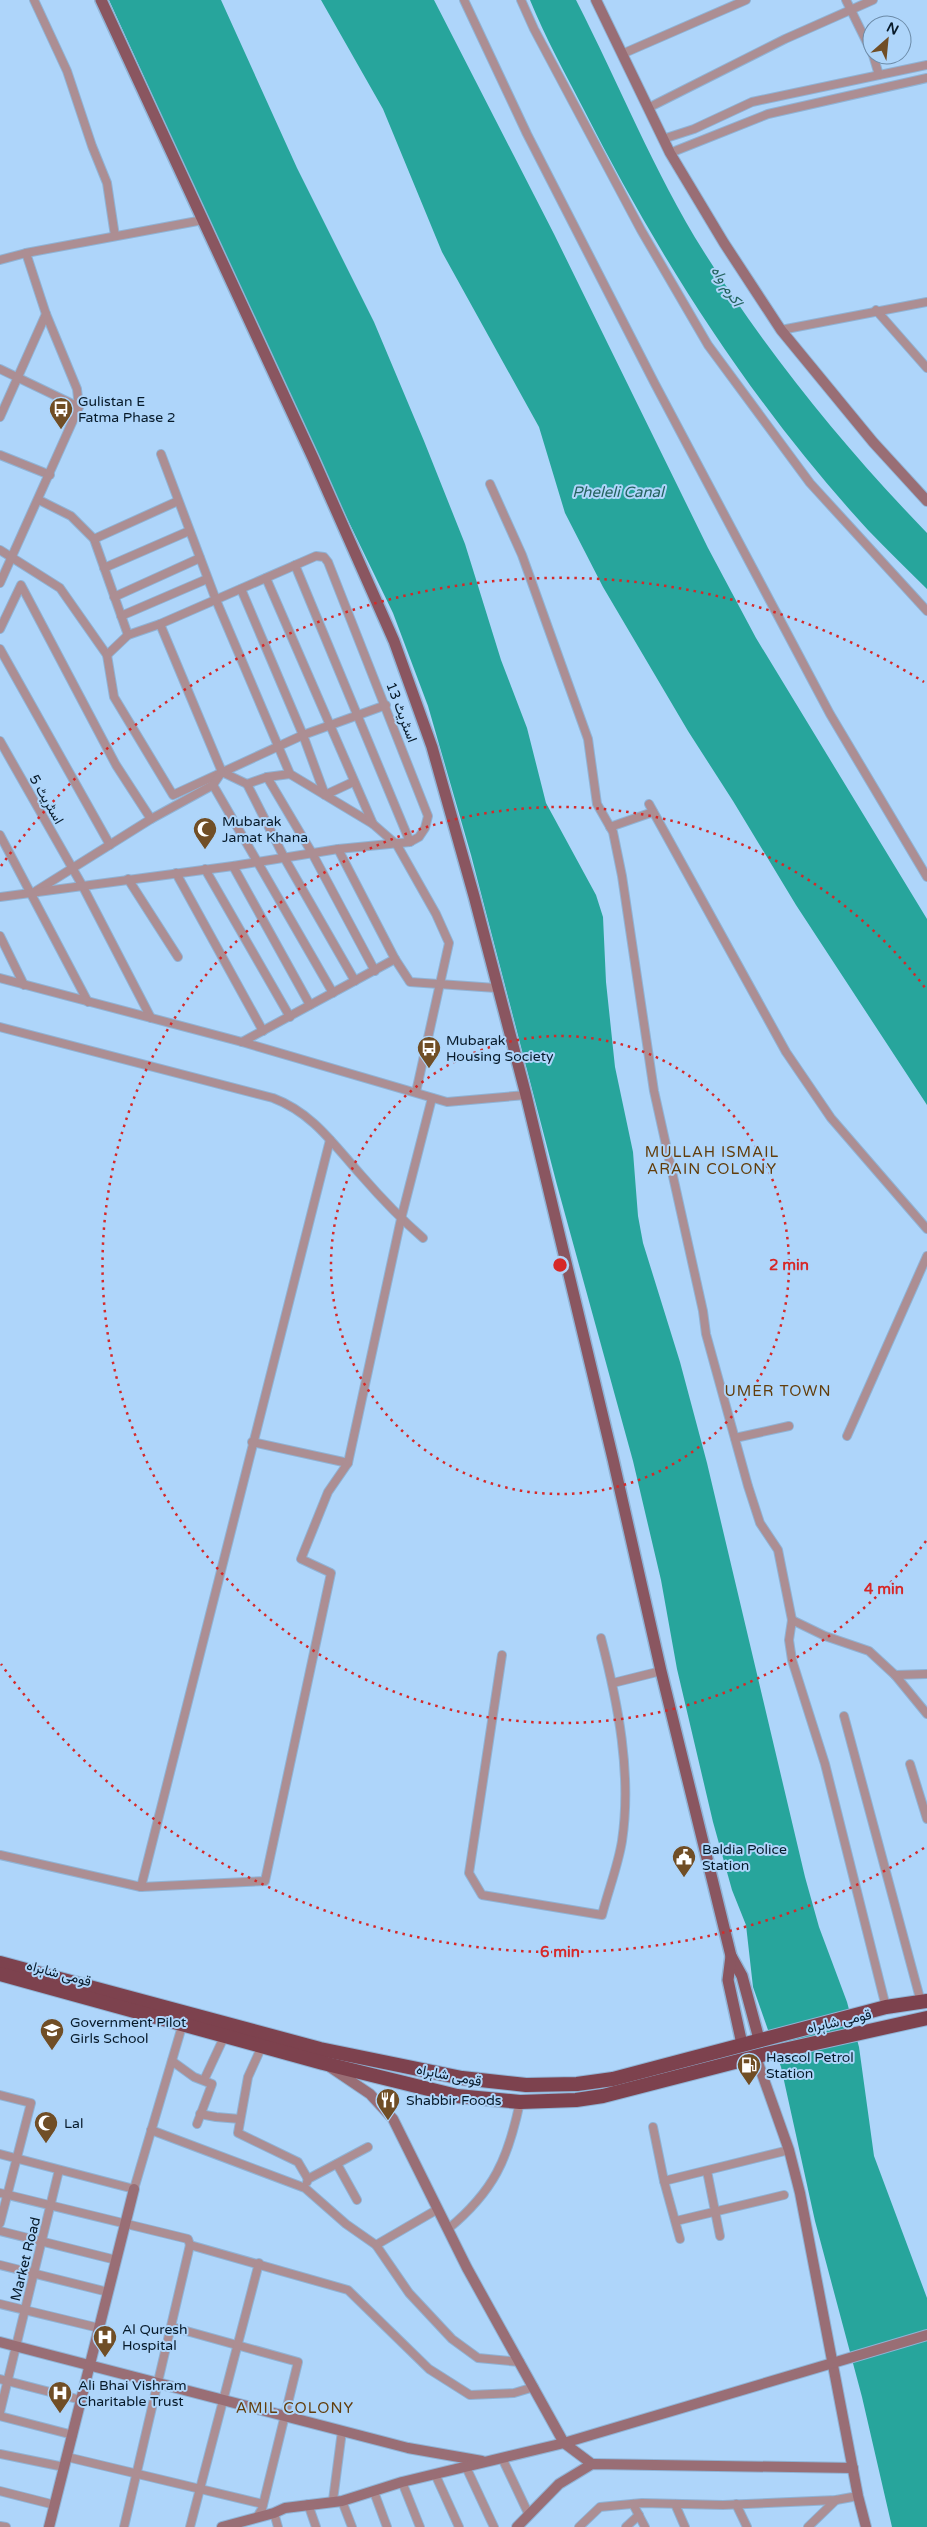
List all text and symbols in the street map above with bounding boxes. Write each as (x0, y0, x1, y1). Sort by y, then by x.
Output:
north arrow (862, 15, 912, 65)
text: N (884, 19, 902, 39)
water label: اکرم واہ (706, 262, 748, 311)
place label: Gulistan E Fatma Phase 2 (78, 393, 176, 426)
bus stop icon: Gulistan E Fatma Phase 2 (48, 396, 74, 430)
water label: Pheleli Canal (572, 483, 666, 501)
street label: اسٹریٹ 13 (382, 680, 421, 745)
street label: اسٹریٹ 5 (26, 772, 67, 827)
place label: Mubarak Jamat Khana (222, 813, 308, 846)
mosque icon: Mubarak Jamat Khana (192, 816, 218, 850)
place label: Mubarak Housing Society (446, 1032, 554, 1065)
bus stop icon: Mubarak Housing Society (416, 1035, 442, 1069)
district label: MULLAH ISMAIL ARAIN COLONY (645, 1143, 779, 1178)
centre of rings (551, 1256, 569, 1274)
text: 2 min (769, 1256, 809, 1274)
district label: UMER TOWN (724, 1382, 832, 1400)
text: 4 min (864, 1580, 904, 1598)
place label: Baldia Police Station (702, 1841, 787, 1874)
public building icon: Baldia Police Station (671, 1844, 697, 1878)
text: 6 min (540, 1943, 580, 1961)
street label: قومی شاہراہ (25, 1957, 93, 1991)
street label: قومی شاہراہ (805, 2006, 873, 2038)
place label: Government Pilot Girls School (70, 2014, 187, 2047)
school or university icon: Government Pilot Girls School (39, 2017, 65, 2051)
place label: Hascol Petrol Station (766, 2049, 854, 2082)
fuel station icon: Hascol Petrol Station (736, 2052, 762, 2086)
street label: قومی شاہراہ (415, 2061, 483, 2091)
restaurant icon: Shabbir Foods (375, 2087, 401, 2121)
place label: Shabbir Foods (406, 2092, 502, 2109)
mosque icon: Lal (33, 2110, 59, 2144)
place label: Lal (64, 2115, 83, 2132)
street label: Market Road (7, 2215, 44, 2303)
place label: Al Quresh Hospital (122, 2321, 188, 2354)
hospital icon: Al Quresh Hospital (92, 2324, 118, 2358)
place label: Ali Bhai Vishram Charitable Trust (78, 2377, 187, 2410)
hospital icon: Ali Bhai Vishram Charitable Trust (47, 2380, 73, 2414)
district label: AMIL COLONY (236, 2399, 354, 2417)

